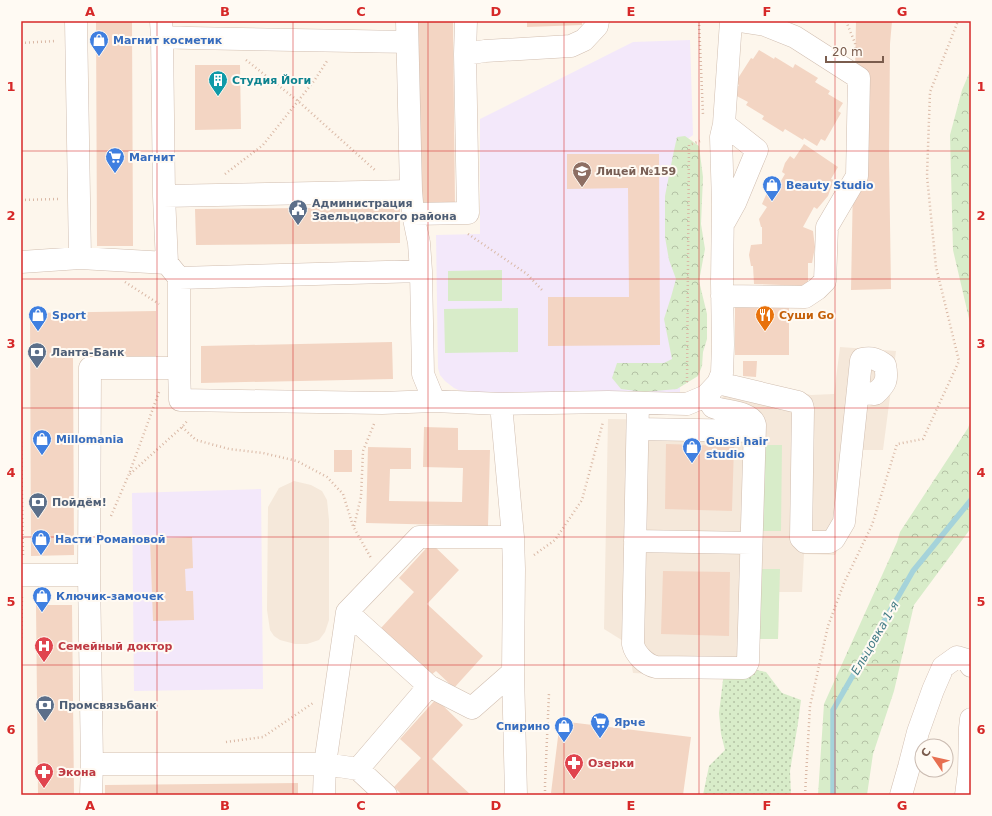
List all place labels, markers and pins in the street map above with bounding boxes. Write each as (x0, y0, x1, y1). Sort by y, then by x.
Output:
shop icon: Магнит косметик (88, 29, 110, 57)
place label: Магнит косметик (113, 34, 223, 47)
building icon: Студия Йоги (207, 69, 229, 97)
place label: Студия Йоги (232, 74, 311, 87)
supermarket icon: Магнит (104, 146, 126, 174)
place label: Магнит (129, 151, 175, 164)
school or university icon: Лицей №159 (571, 160, 593, 188)
place label: Лицей №159 (596, 165, 676, 178)
shop icon: Beauty Studio (761, 174, 783, 202)
place label: Beauty Studio (786, 179, 874, 192)
place label: Администрация Заельцовского района (312, 197, 457, 223)
public building icon: Администрация Заельцовского района (287, 198, 309, 226)
shop icon: Sport (27, 304, 49, 332)
restaurant icon: Суши Go (754, 304, 776, 332)
place label: Sport (52, 309, 86, 322)
place label: Суши Go (779, 309, 834, 322)
bank icon: Ланта-Банк (26, 341, 48, 369)
place label: Ланта-Банк (51, 346, 125, 359)
shop icon: Millomania (31, 428, 53, 456)
place label: Millomania (56, 433, 124, 446)
place label: Gussi hair studio (706, 435, 769, 461)
shop icon: Gussi hair studio (681, 436, 703, 464)
bank icon: Пойдём! (27, 491, 49, 519)
place label: Пойдём! (52, 496, 107, 509)
shop icon: Насти Романовой (30, 528, 52, 556)
place label: Насти Романовой (55, 533, 165, 546)
shop icon: Ключик-замочек (31, 585, 53, 613)
place label: Ключик-замочек (56, 590, 164, 603)
hospital icon: Семейный доктор (33, 635, 55, 663)
place label: Семейный доктор (58, 640, 173, 653)
bank icon: Промсвязьбанк (34, 694, 56, 722)
place label: Промсвязьбанк (59, 699, 157, 712)
supermarket icon: Ярче (589, 711, 611, 739)
shop icon: Спирино (553, 715, 575, 743)
place label: Ярче (614, 716, 645, 729)
place label: Спирино (496, 720, 550, 733)
pharmacy icon: Озерки (563, 752, 585, 780)
place label: Озерки (588, 757, 634, 770)
pharmacy icon: Экона (33, 761, 55, 789)
place label: Экона (58, 766, 96, 779)

